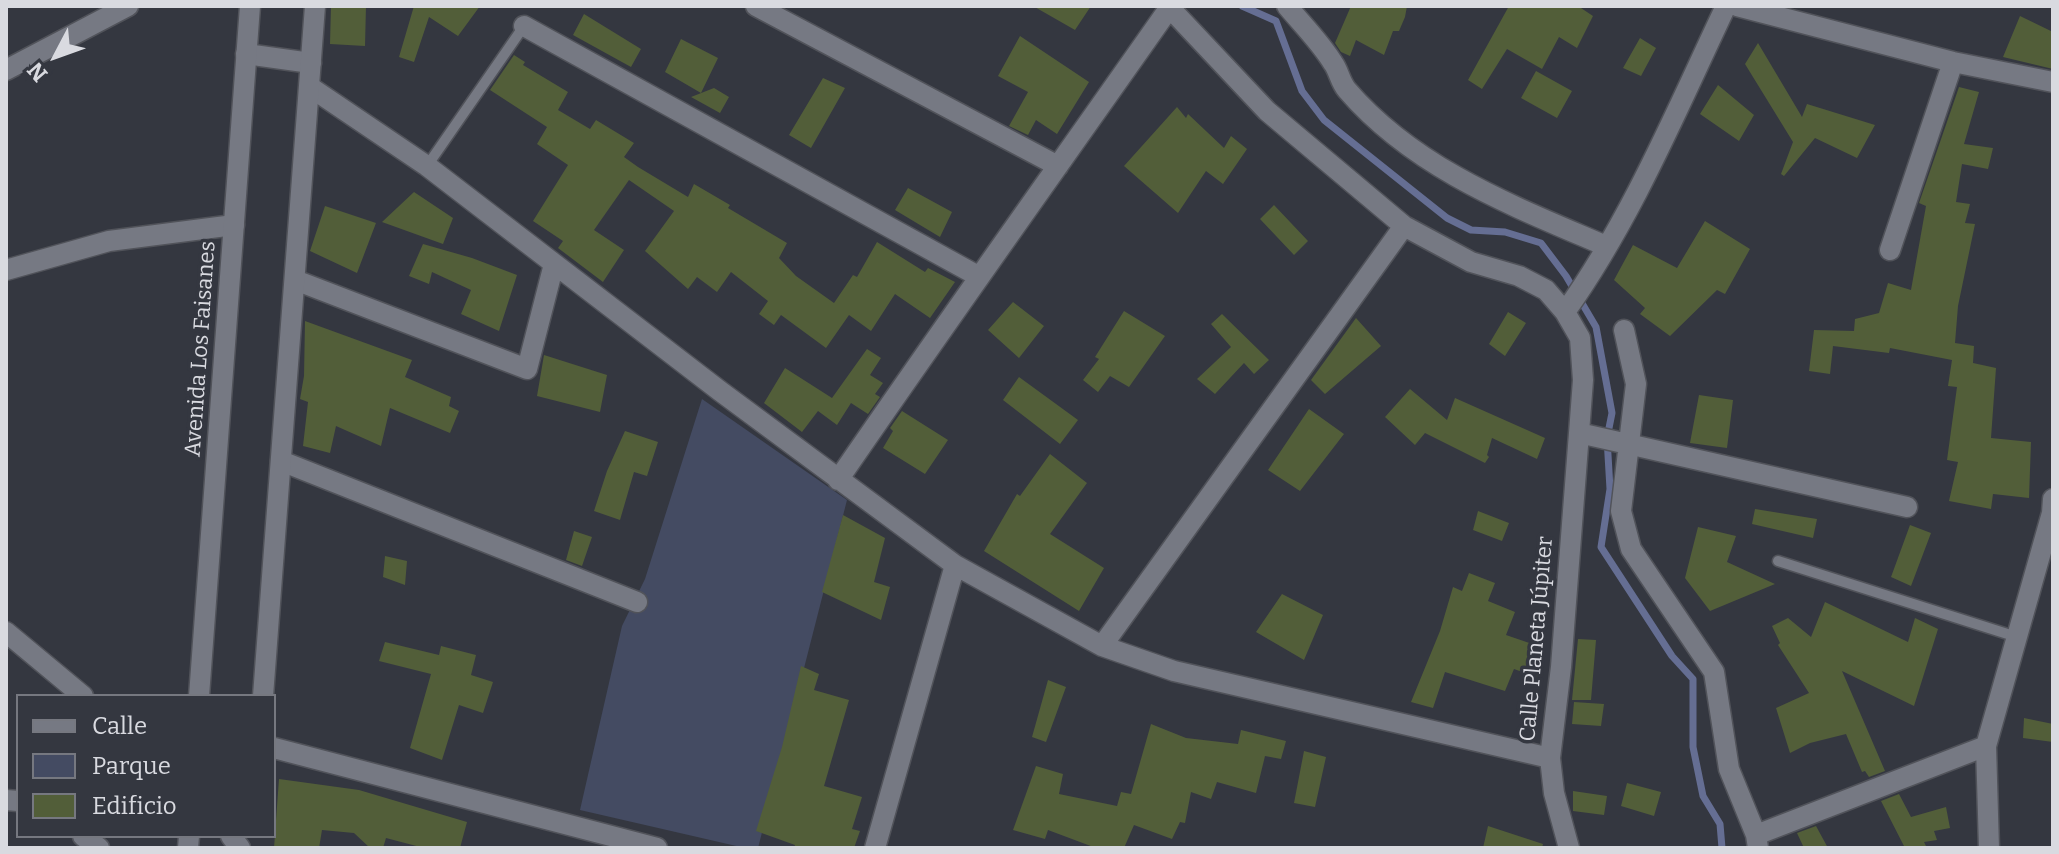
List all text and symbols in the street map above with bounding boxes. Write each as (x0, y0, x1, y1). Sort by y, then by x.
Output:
north arrow (16, 16, 96, 96)
text: N (22, 57, 53, 87)
street label: Avenida Los Faisanes (180, 240, 222, 458)
street label: Calle Planeta Júpiter (1515, 535, 1559, 743)
legend (16, 694, 276, 838)
text: Calle (92, 712, 147, 740)
text: Parque (92, 752, 171, 780)
text: Edificio (92, 792, 177, 820)

